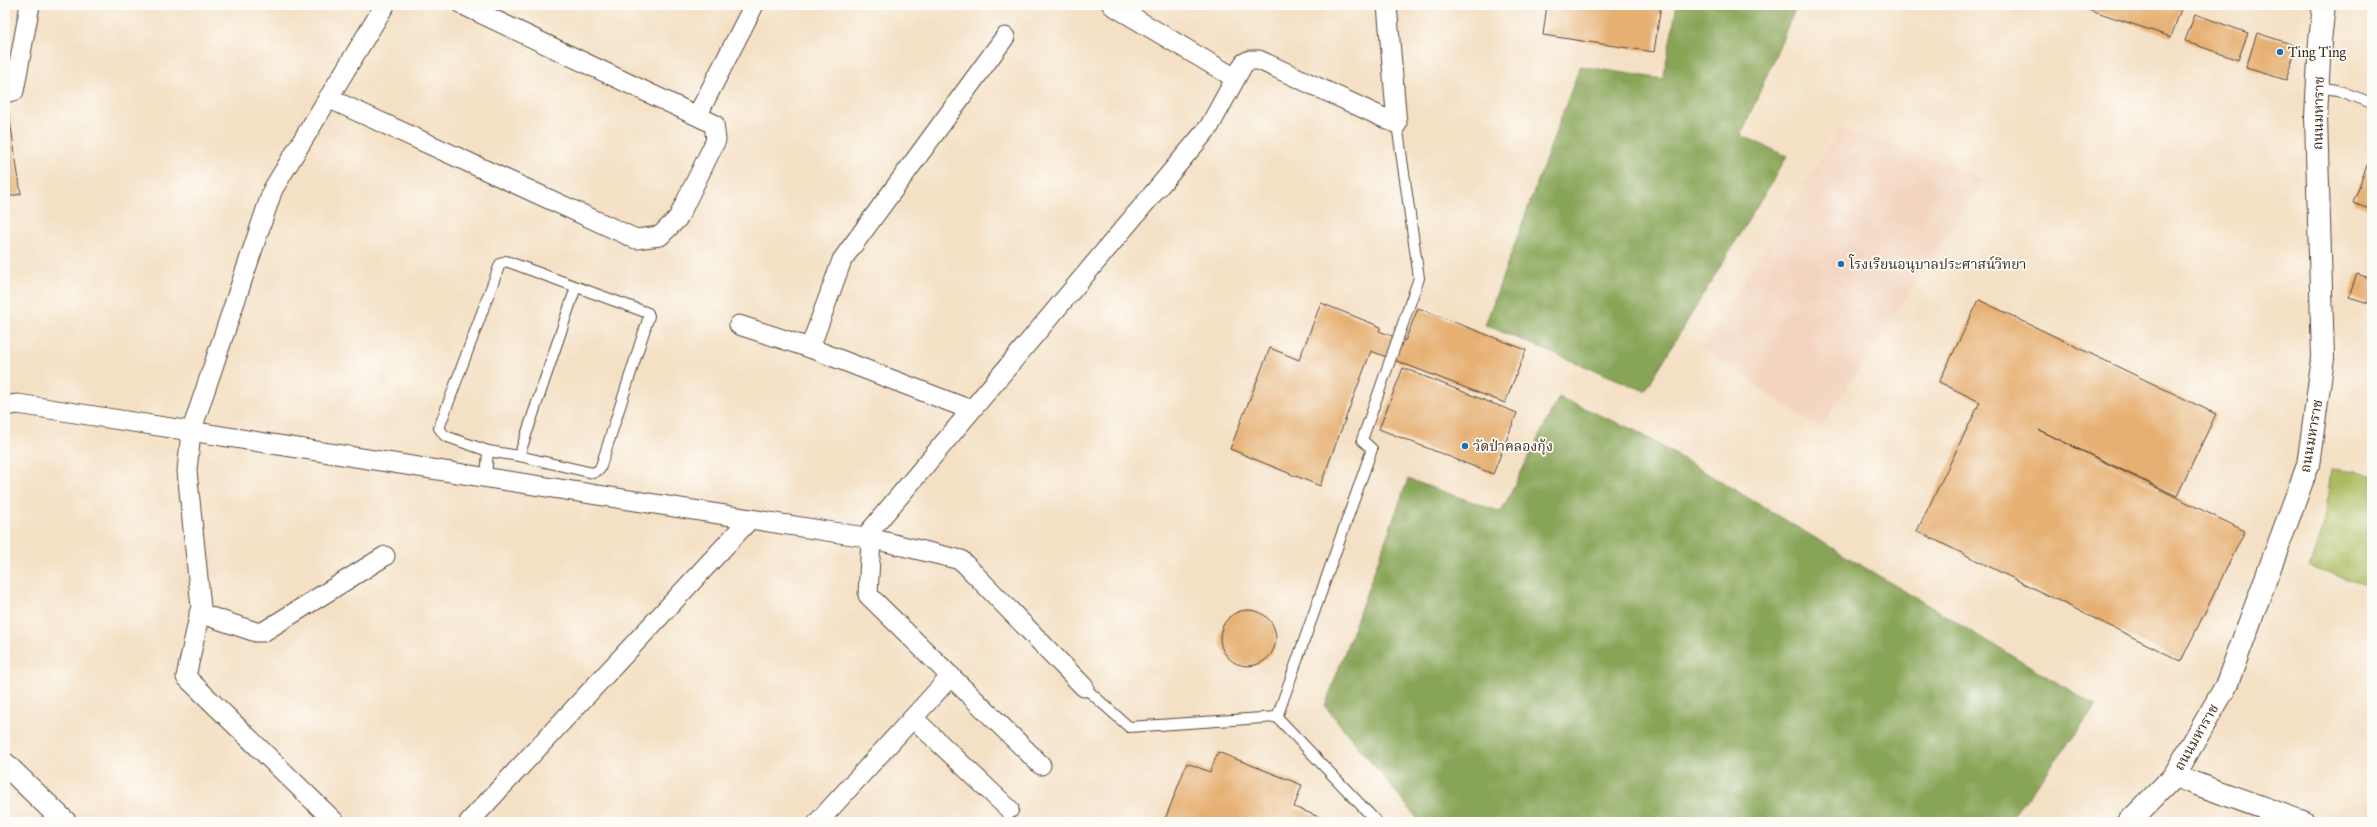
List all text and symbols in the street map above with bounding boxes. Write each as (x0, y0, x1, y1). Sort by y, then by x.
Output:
place label: Ting Ting (2288, 44, 2347, 61)
marker: Ting Ting (2275, 47, 2285, 57)
street label: ถนนมหาราช (2309, 76, 2328, 150)
place label: โรงเรียนอนุบาลประศาสน์วิทยา (1848, 254, 2026, 273)
marker: โรงเรียนอนุบาลประศาสน์วิทยา (1836, 259, 1846, 269)
street label: ถนนมหาราช (2297, 398, 2326, 474)
place label: วัดป่าคลองกุ้ง (1473, 438, 1553, 455)
marker: วัดป่าคลองกุ้ง (1460, 441, 1470, 451)
street label: ถนนมหาราช (2171, 701, 2222, 773)

